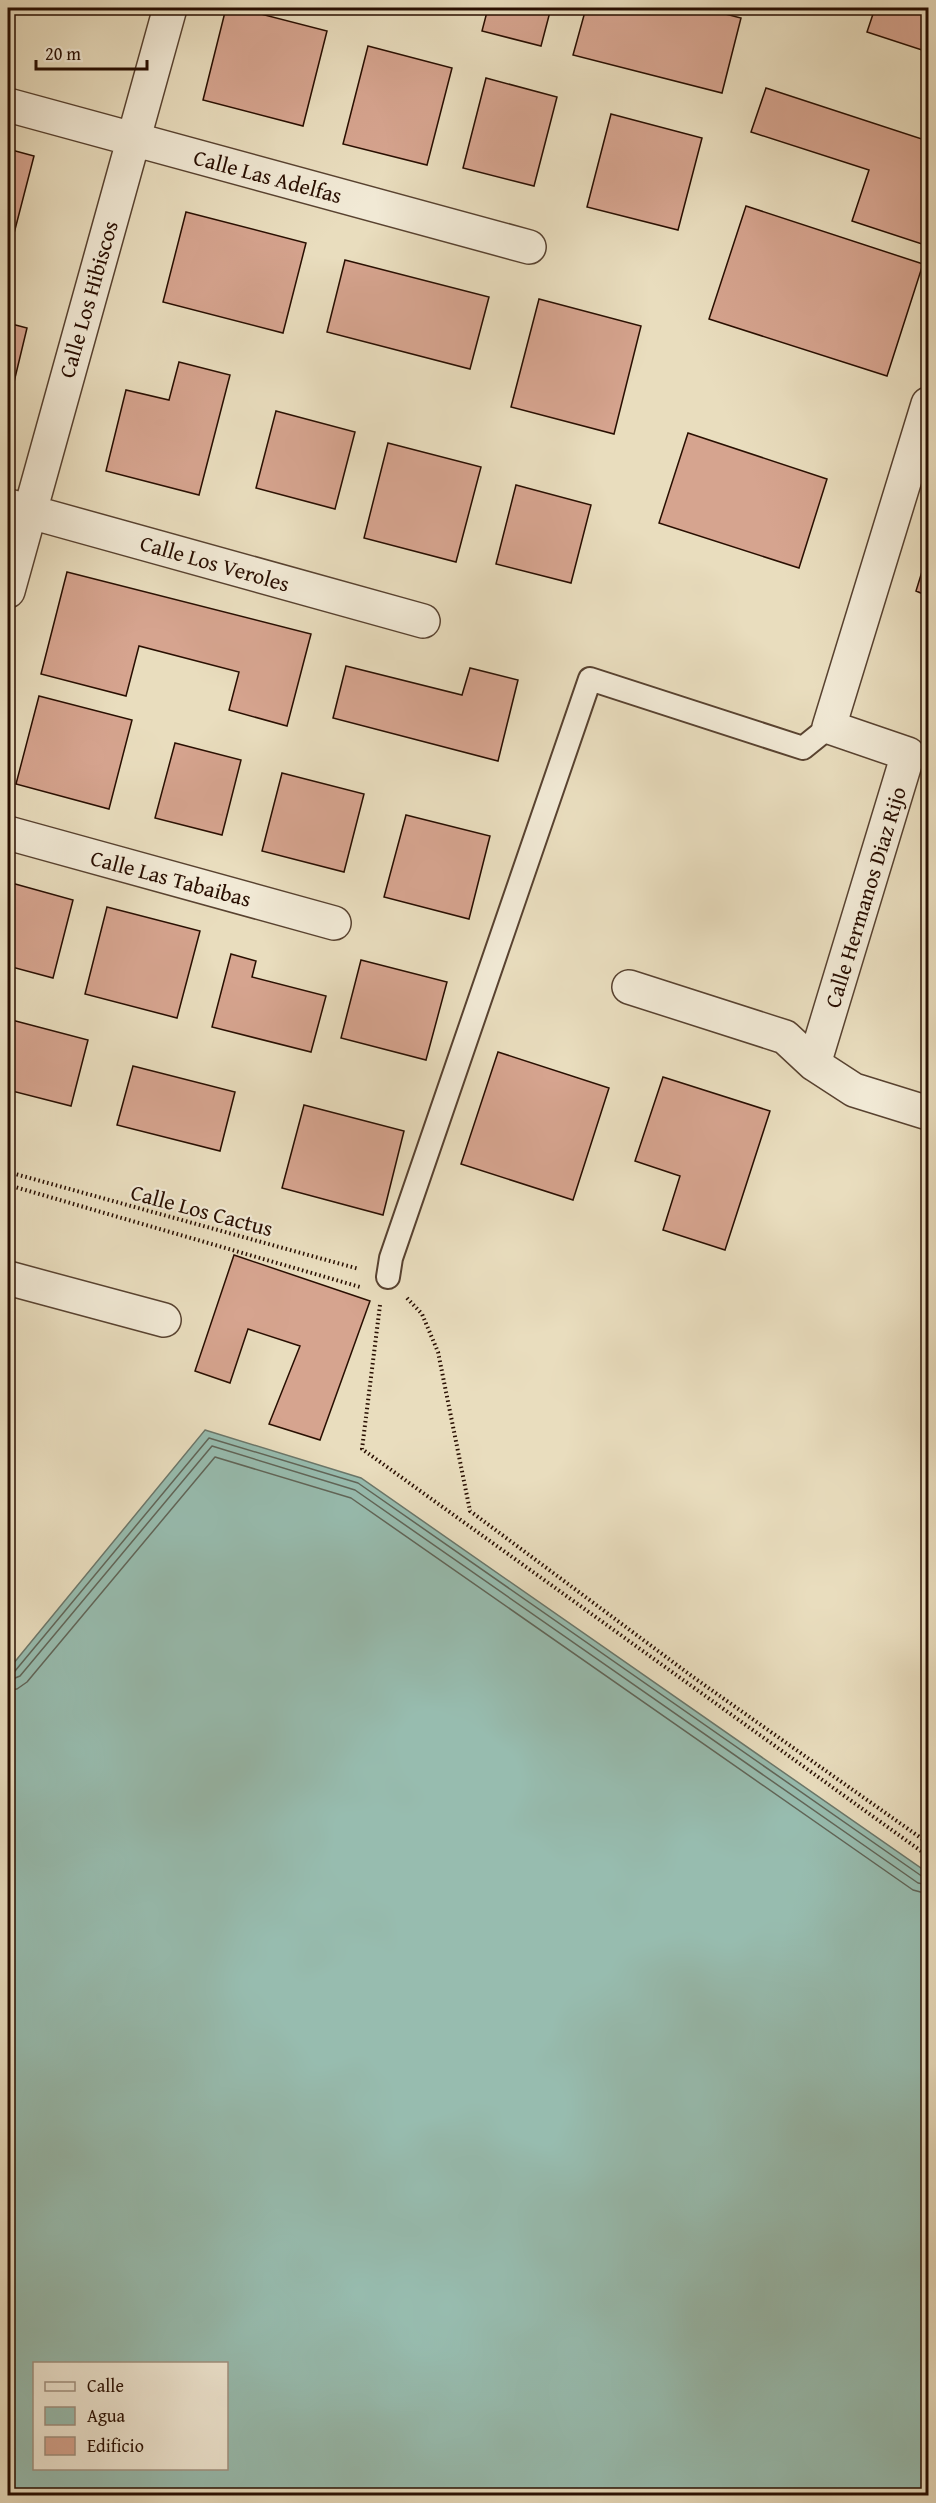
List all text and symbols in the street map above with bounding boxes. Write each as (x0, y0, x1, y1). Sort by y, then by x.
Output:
scale bar (36, 33, 147, 71)
text: 20 m (45, 40, 81, 67)
street label: Calle Las Adelfas (190, 141, 346, 211)
street label: Calle Los Hibiscos (50, 217, 126, 381)
street label: Calle Los Veroles (137, 526, 293, 600)
street label: Calle Hermanos Diaz Rijo (816, 782, 914, 1012)
street label: Calle Las Tabaibas (87, 841, 255, 915)
street label: Calle Los Cactus (127, 1176, 277, 1244)
legend (33, 2362, 228, 2470)
text: Calle (87, 2372, 124, 2399)
text: Agua (87, 2402, 126, 2429)
text: Edificio (87, 2432, 144, 2459)

